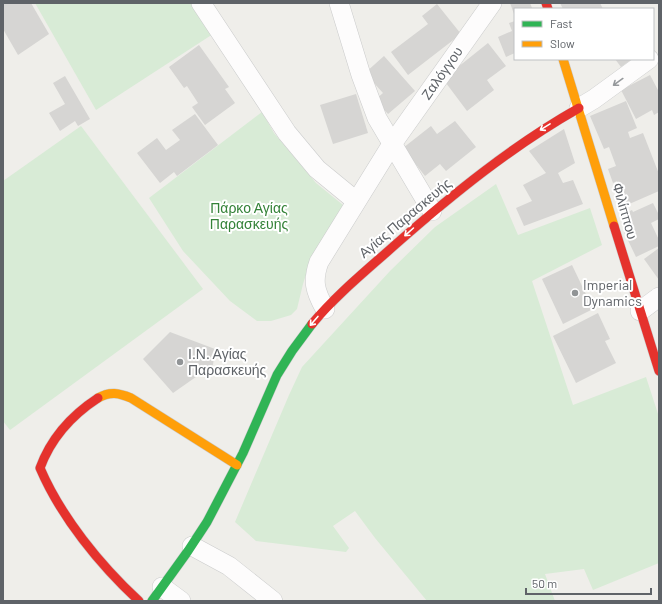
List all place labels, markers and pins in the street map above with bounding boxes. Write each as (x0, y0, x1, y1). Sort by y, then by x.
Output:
place label: Imperial Dynamics (583, 276, 642, 309)
marker: Imperial Dynamics (570, 288, 580, 298)
place label: Ι.Ν. Αγίας Παρασκευής (188, 345, 267, 378)
marker: Ι.Ν. Αγίας Παρασκευής (175, 357, 185, 367)

